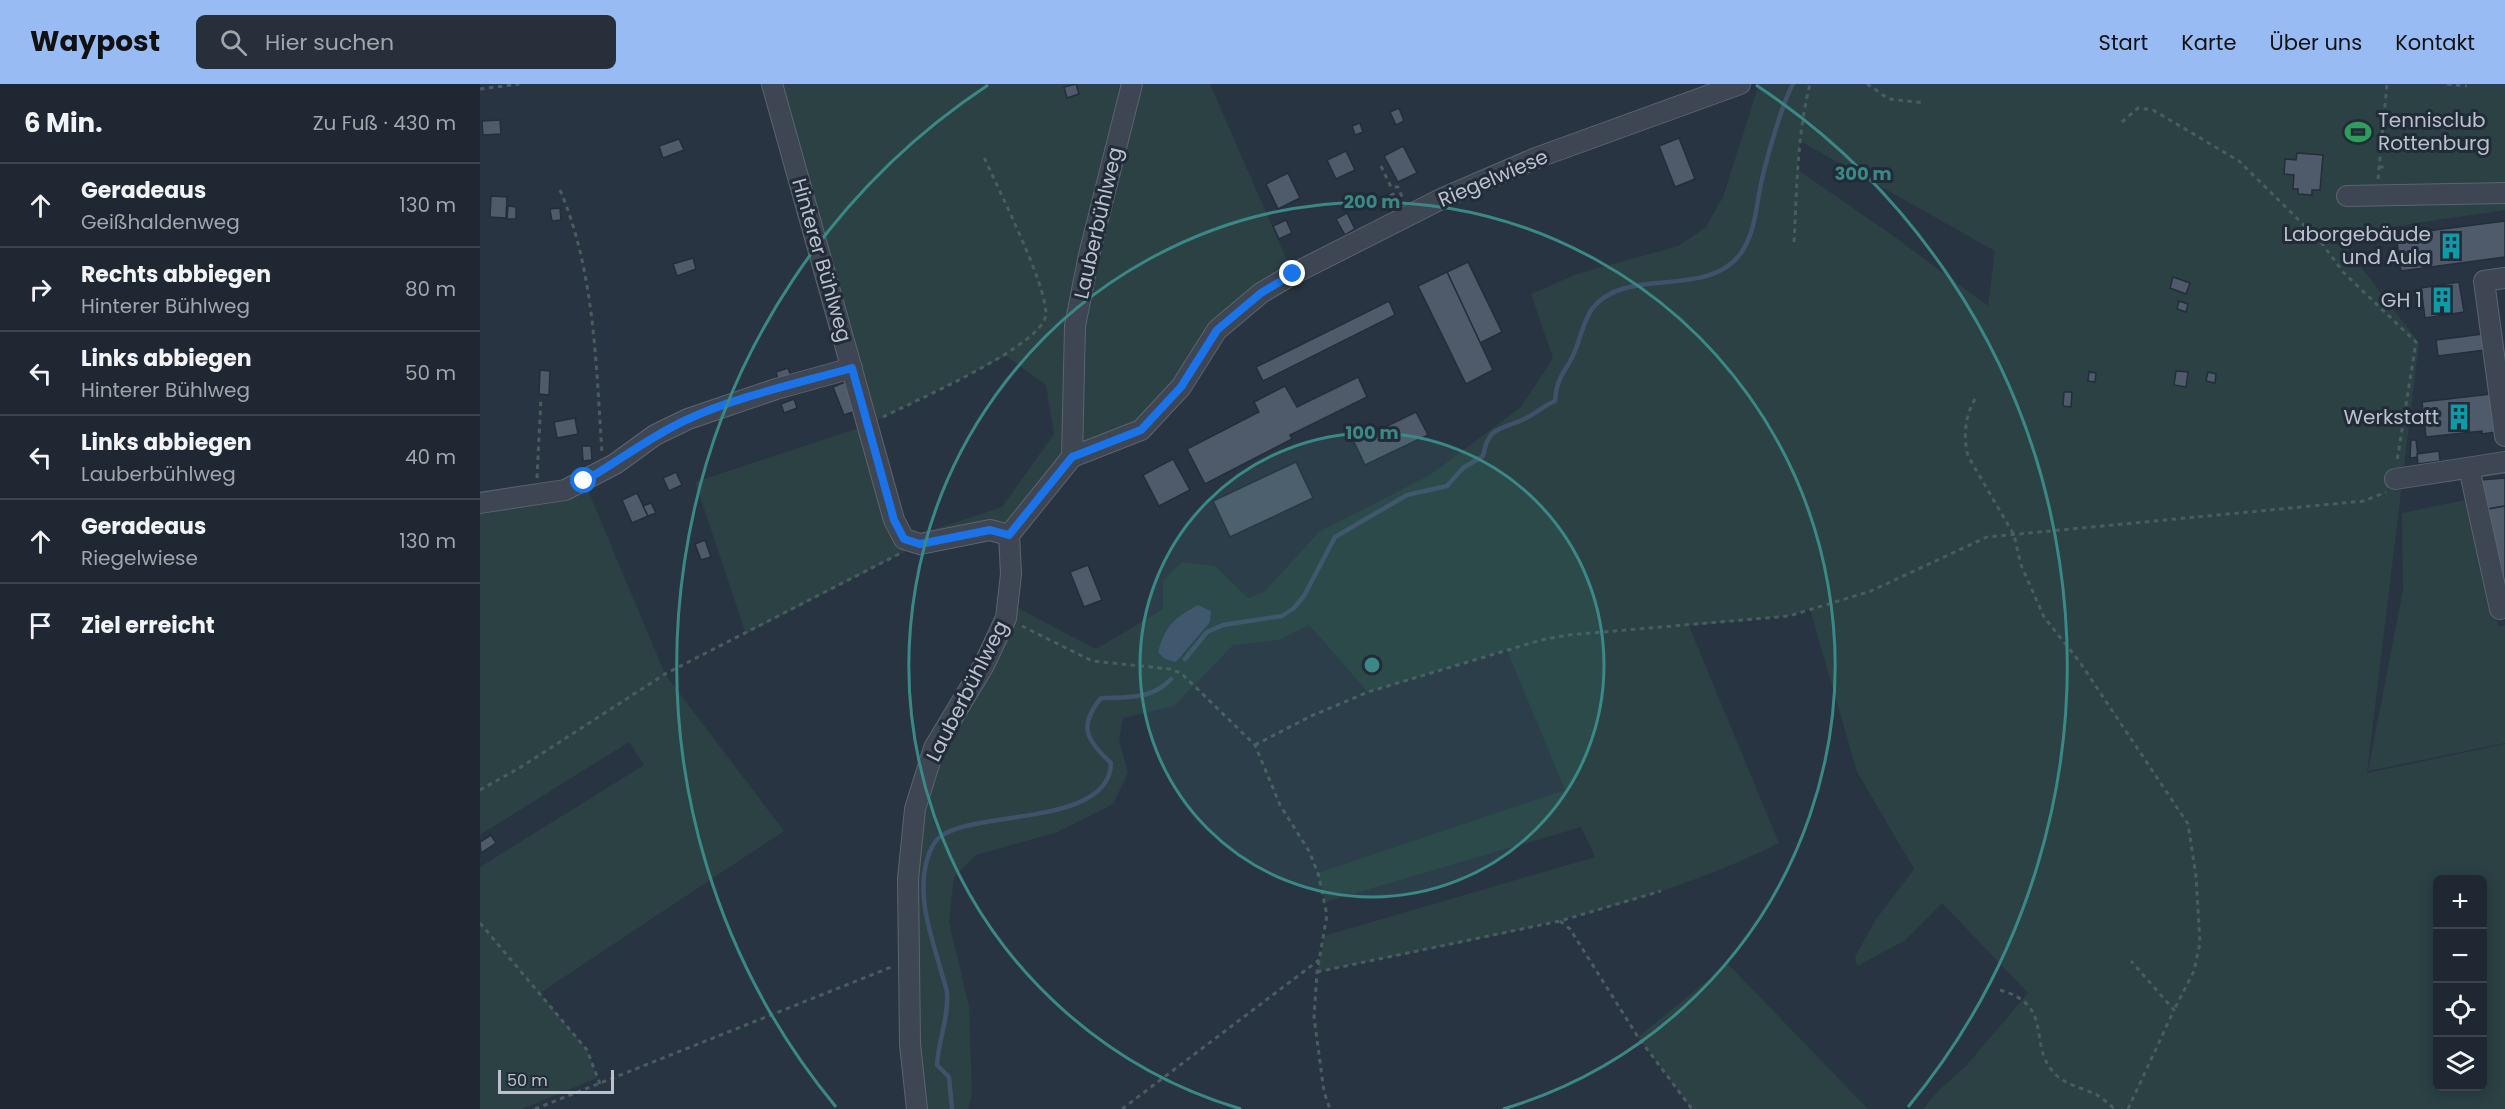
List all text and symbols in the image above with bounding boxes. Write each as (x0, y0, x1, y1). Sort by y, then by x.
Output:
search box (196, 15, 616, 69)
text: Waypost (30, 22, 160, 61)
icon: search (217, 26, 250, 59)
text: Hier suchen (265, 27, 394, 58)
text: Start (2099, 28, 2148, 57)
text: Karte (2181, 28, 2237, 57)
text: Über uns (2270, 28, 2362, 57)
text: Kontakt (2395, 28, 2475, 57)
text: 6 Min. (24, 105, 102, 141)
place label: Tennisclub Rottenburg (2378, 106, 2490, 157)
text: Zu Fuß · 430 m (313, 109, 456, 137)
sports icon: Tennisclub Rottenburg (2343, 117, 2373, 147)
street label: Riegelwiese (1434, 142, 1552, 214)
street label: Lauberbühlweg (1067, 144, 1129, 302)
text: 300 m (1834, 161, 1892, 186)
text: Geradeaus (81, 175, 206, 206)
street label: Hinterer Bühlweg (785, 175, 859, 345)
icon: ahead (24, 189, 57, 222)
text: 200 m (1344, 189, 1400, 214)
text: 130 m (399, 191, 456, 219)
text: Geißhaldenweg (81, 208, 240, 236)
place label: Laborgebäude und Aula (2283, 220, 2431, 271)
building icon: Laborgebäude und Aula (2436, 231, 2466, 261)
text: Rechts abbiegen (81, 259, 271, 290)
route end (1279, 260, 1305, 286)
icon: right (24, 273, 57, 306)
text: 80 m (405, 275, 456, 303)
building icon: GH 1 (2427, 285, 2457, 315)
place label: GH 1 (2381, 286, 2422, 314)
text: Hinterer Bühlweg (81, 292, 250, 320)
text: Links abbiegen (81, 343, 252, 374)
icon: left (24, 357, 57, 390)
text: 50 m (405, 359, 456, 387)
text: Hinterer Bühlweg (81, 376, 250, 404)
building icon: Werkstatt (2444, 402, 2474, 432)
place label: Werkstatt (2344, 403, 2439, 431)
text: 100 m (1345, 420, 1399, 445)
text: Links abbiegen (81, 427, 252, 458)
icon: left (24, 441, 57, 474)
text: 40 m (405, 443, 456, 471)
text: Lauberbühlweg (81, 460, 236, 488)
route start (570, 467, 596, 493)
text: Geradeaus (81, 511, 206, 542)
icon: ahead (24, 525, 57, 558)
text: 130 m (399, 527, 456, 555)
text: Riegelwiese (81, 544, 198, 572)
icon: arrive (24, 609, 57, 642)
text: Ziel erreicht (81, 610, 215, 641)
street label: Lauberbühlweg (919, 616, 1015, 766)
centre of rings (1362, 655, 1382, 675)
map controls (2433, 875, 2487, 1091)
button: + (2433, 875, 2487, 929)
button: − (2433, 929, 2487, 983)
button: locate (2433, 983, 2487, 1037)
button: layers (2433, 1037, 2487, 1091)
scale bar (498, 1067, 614, 1094)
text: 50 m (507, 1069, 548, 1092)

